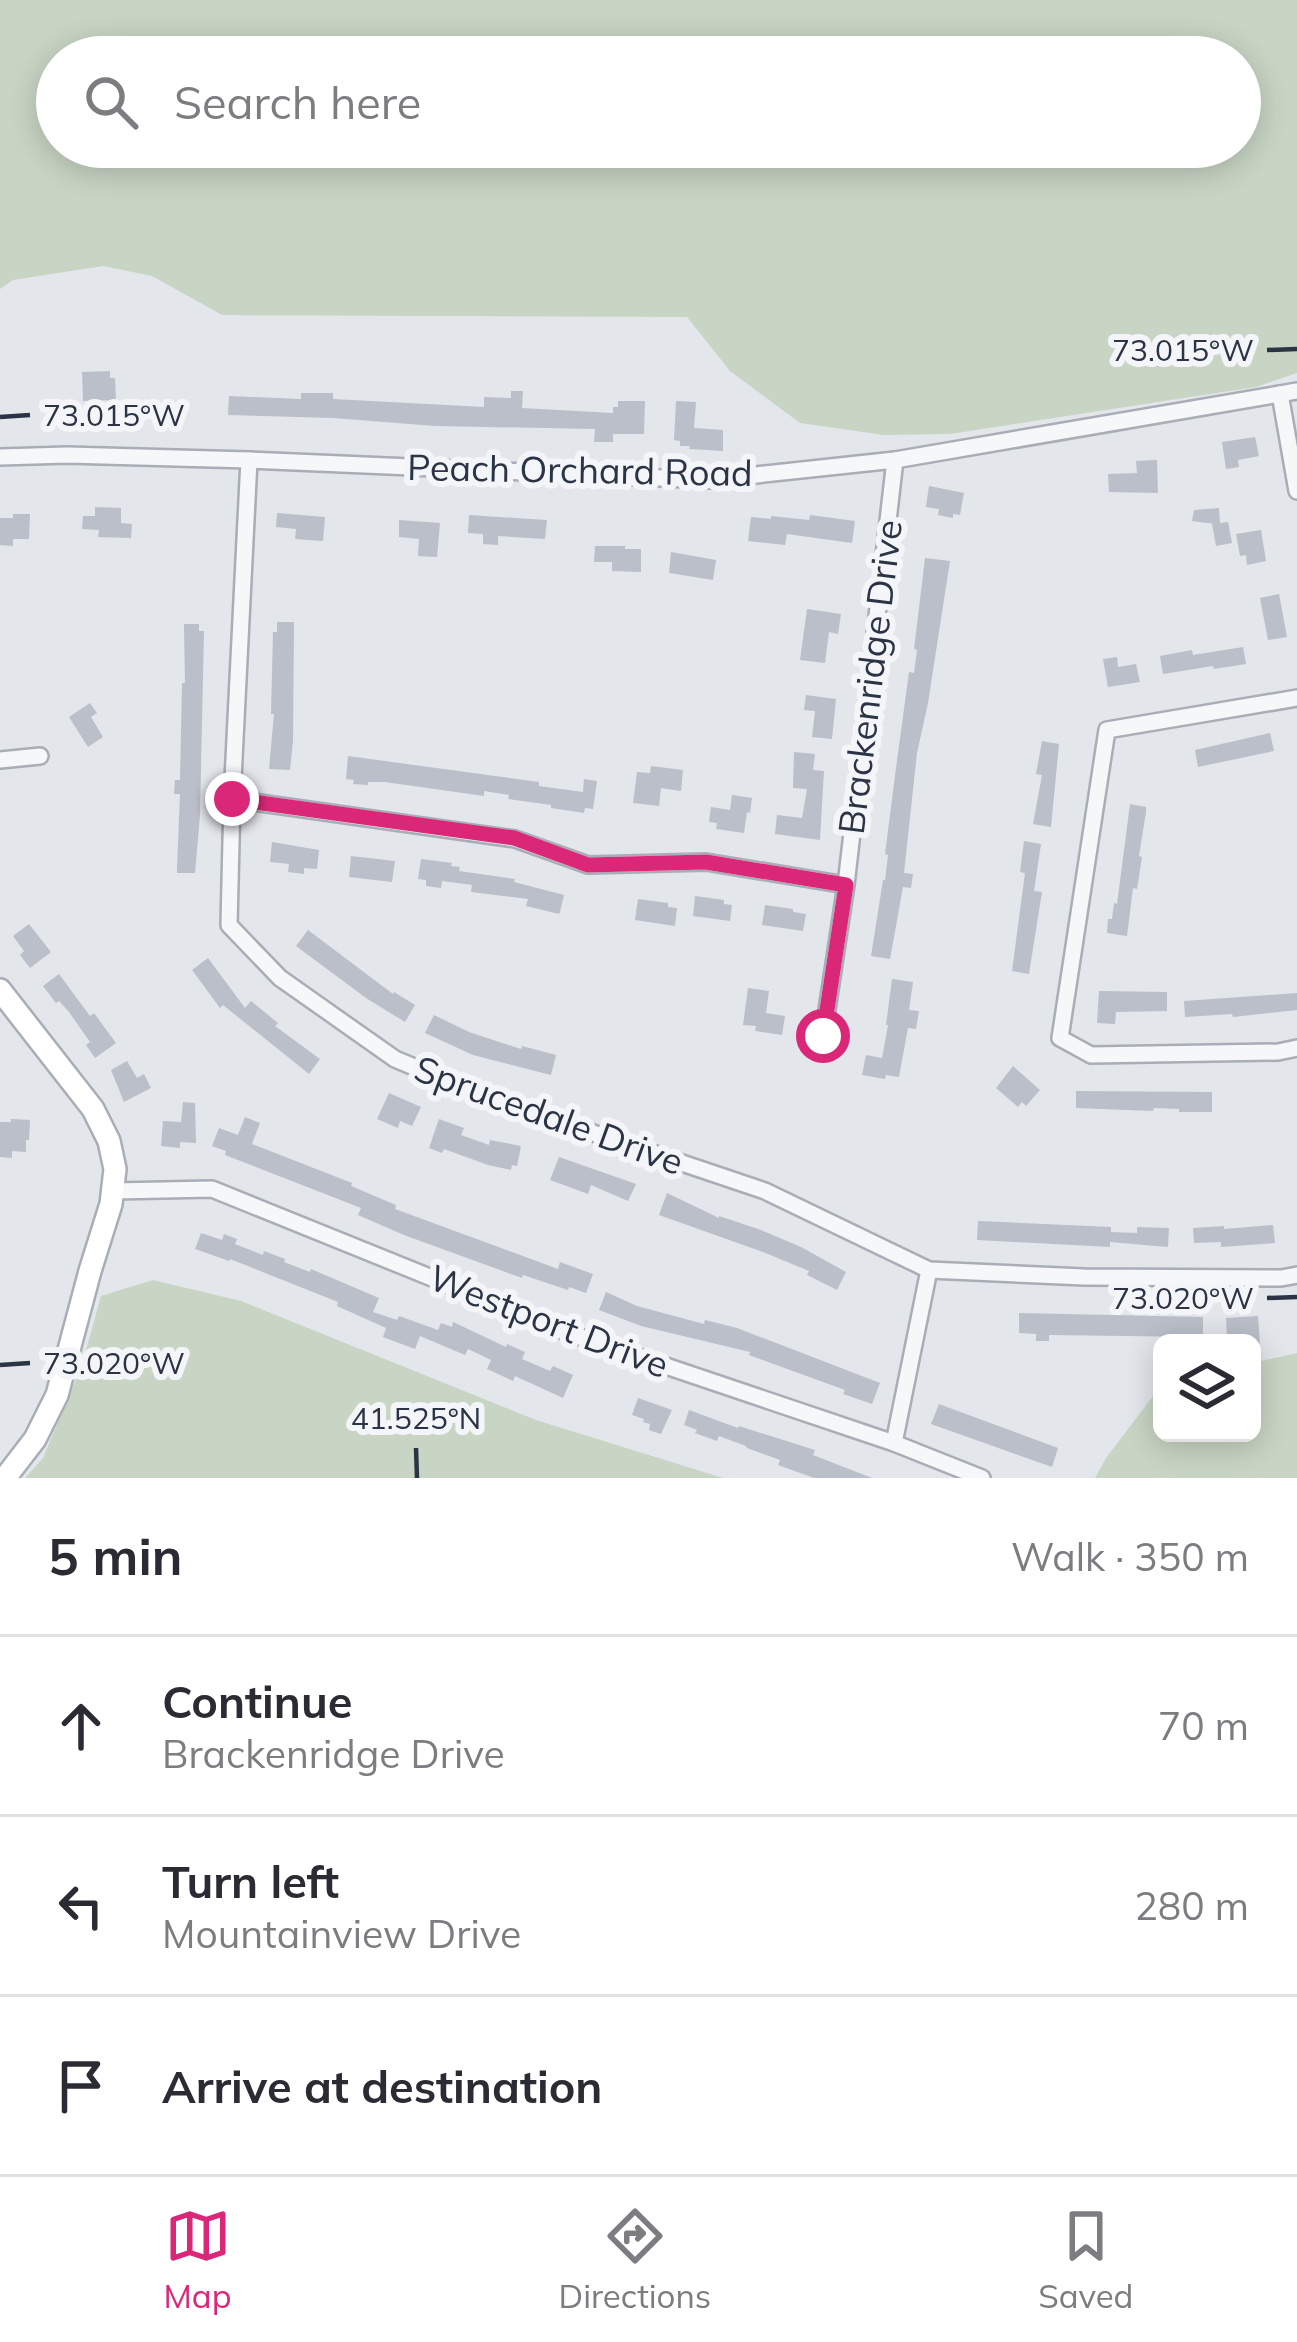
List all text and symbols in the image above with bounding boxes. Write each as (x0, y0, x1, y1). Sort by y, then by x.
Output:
search box (36, 36, 1261, 168)
icon: search (78, 69, 144, 135)
text: Search here (174, 74, 421, 130)
text: 73.015°W (1112, 331, 1254, 369)
text: 73.015°W (43, 396, 185, 434)
street label: Peach Orchard Road (407, 444, 753, 495)
street label: Brackenridge Drive (828, 517, 911, 837)
route end (205, 772, 259, 826)
route start (796, 1009, 850, 1063)
street label: Sprucedale Drive (409, 1045, 690, 1184)
street label: Westport Drive (423, 1254, 675, 1387)
text: 73.020°W (1112, 1279, 1254, 1317)
map controls (1153, 1334, 1261, 1442)
button: layers (1153, 1334, 1261, 1442)
text: 73.020°W (43, 1344, 185, 1382)
text: 41.525°N (351, 1399, 481, 1437)
text: 5 min (48, 1524, 183, 1588)
text: Walk · 350 m (1011, 1532, 1249, 1581)
text: Continue (162, 1673, 352, 1729)
icon: ahead (48, 1693, 114, 1759)
text: 70 m (1158, 1701, 1249, 1750)
text: Brackenridge Drive (162, 1729, 505, 1778)
text: Turn left (162, 1853, 339, 1909)
icon: left (48, 1873, 114, 1939)
text: 280 m (1134, 1881, 1249, 1930)
text: Mountainview Drive (162, 1909, 521, 1958)
icon: arrive (48, 2053, 114, 2119)
text: Arrive at destination (162, 2058, 602, 2114)
tab: Map (164, 2203, 231, 2316)
tab: Directions (559, 2203, 711, 2316)
tab: Saved (1038, 2203, 1133, 2316)

